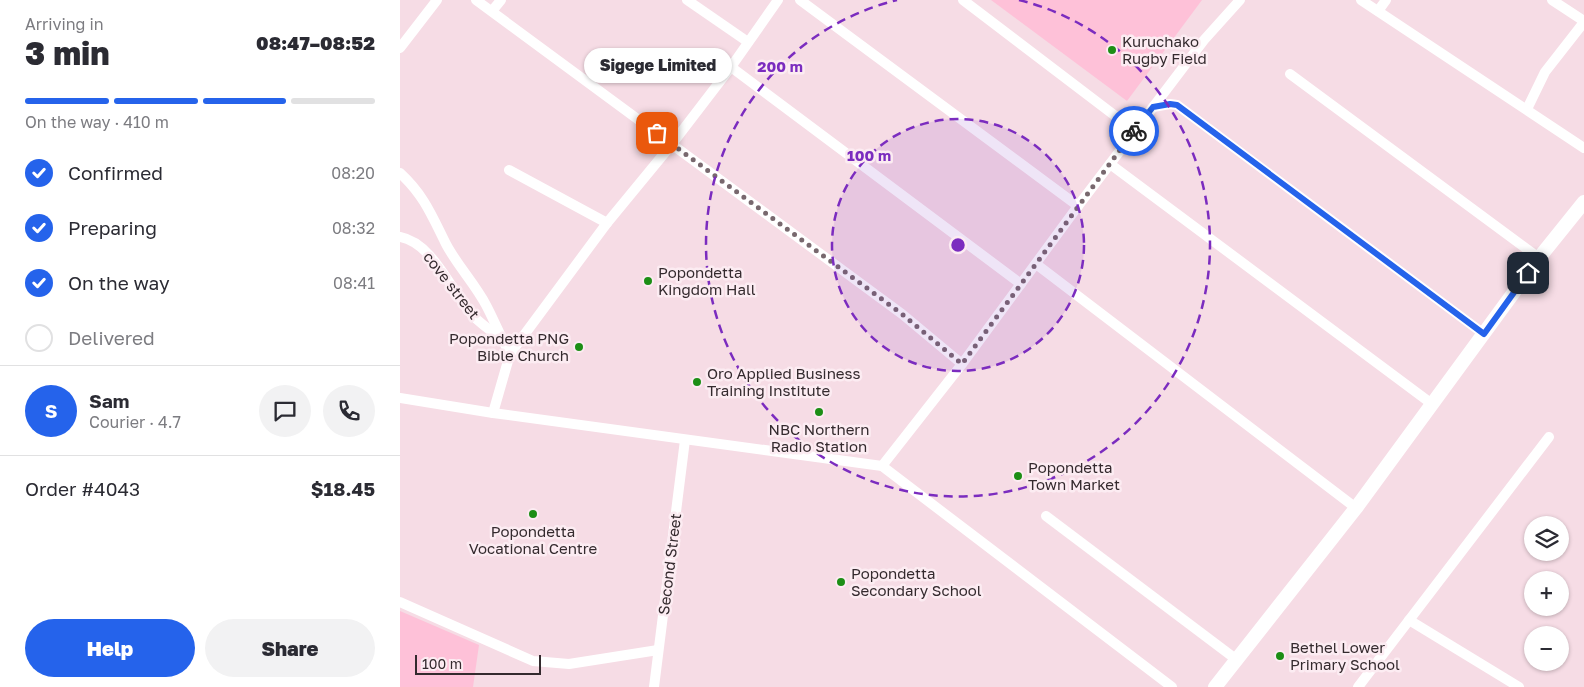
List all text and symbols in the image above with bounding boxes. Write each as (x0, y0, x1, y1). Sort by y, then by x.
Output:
text: Arriving in (25, 14, 104, 34)
text: 08:47–08:52 (256, 31, 375, 54)
place label: Kuruchako Rugby Field (1122, 32, 1207, 67)
text: 3 min (25, 34, 110, 72)
marker: Kuruchako Rugby Field (1106, 44, 1118, 56)
callout: Sigege Limited (583, 48, 731, 83)
text: Sigege Limited (600, 55, 716, 75)
text: 200 m (757, 57, 803, 75)
courier (1109, 106, 1159, 156)
text: On the way · 410 m (25, 112, 169, 132)
pin (636, 112, 678, 154)
icon: bike (1120, 117, 1148, 145)
icon: bag (643, 119, 671, 147)
text: 100 m (847, 146, 891, 164)
icon: check (25, 159, 53, 187)
text: Confirmed (68, 161, 163, 184)
text: 08:20 (331, 163, 375, 183)
icon: check (25, 214, 53, 242)
text: Preparing (68, 216, 157, 239)
text: 08:32 (332, 218, 375, 238)
centre of rings (949, 236, 967, 254)
street label: cove street (420, 248, 484, 322)
pin (1507, 252, 1549, 294)
icon: home (1514, 259, 1542, 287)
place label: Popondetta Kingdom Hall (658, 263, 756, 298)
icon: check (25, 269, 53, 297)
text: On the way (68, 271, 170, 294)
text: 08:41 (333, 273, 375, 293)
marker: Popondetta Kingdom Hall (642, 275, 654, 287)
text: Delivered (68, 326, 155, 349)
place label: Popondetta PNG Bible Church (449, 329, 569, 364)
marker: Popondetta PNG Bible Church (573, 341, 585, 353)
place label: Oro Applied Business Training Institute (707, 364, 861, 399)
marker: Oro Applied Business Training Institute (691, 376, 703, 388)
button: chat (259, 385, 311, 437)
button: phone (323, 385, 375, 437)
text: Sam (89, 389, 129, 412)
text: S (45, 399, 57, 422)
marker: NBC Northern Radio Station (813, 406, 825, 418)
text: Courier · 4.7 (89, 412, 181, 432)
place label: NBC Northern Radio Station (769, 420, 869, 455)
place label: Popondetta Town Market (1028, 458, 1120, 493)
marker: Popondetta Town Market (1012, 470, 1024, 482)
text: Order #4043 (25, 477, 140, 500)
text: $18.45 (311, 477, 375, 500)
marker: Popondetta Vocational Centre (527, 508, 539, 520)
street label: Second Street (654, 512, 684, 616)
map controls (1524, 516, 1569, 671)
button: layers (1524, 516, 1569, 561)
place label: Popondetta Vocational Centre (469, 522, 597, 557)
place label: Popondetta Secondary School (851, 564, 982, 599)
button: + (1524, 571, 1569, 616)
marker: Popondetta Secondary School (835, 576, 847, 588)
button: Help (25, 619, 195, 677)
button: Share (205, 619, 375, 677)
button: − (1524, 626, 1569, 671)
place label: Bethel Lower Primary School (1290, 638, 1400, 673)
marker: Bethel Lower Primary School (1274, 650, 1286, 662)
scale bar (415, 652, 541, 675)
text: 100 m (422, 655, 462, 672)

